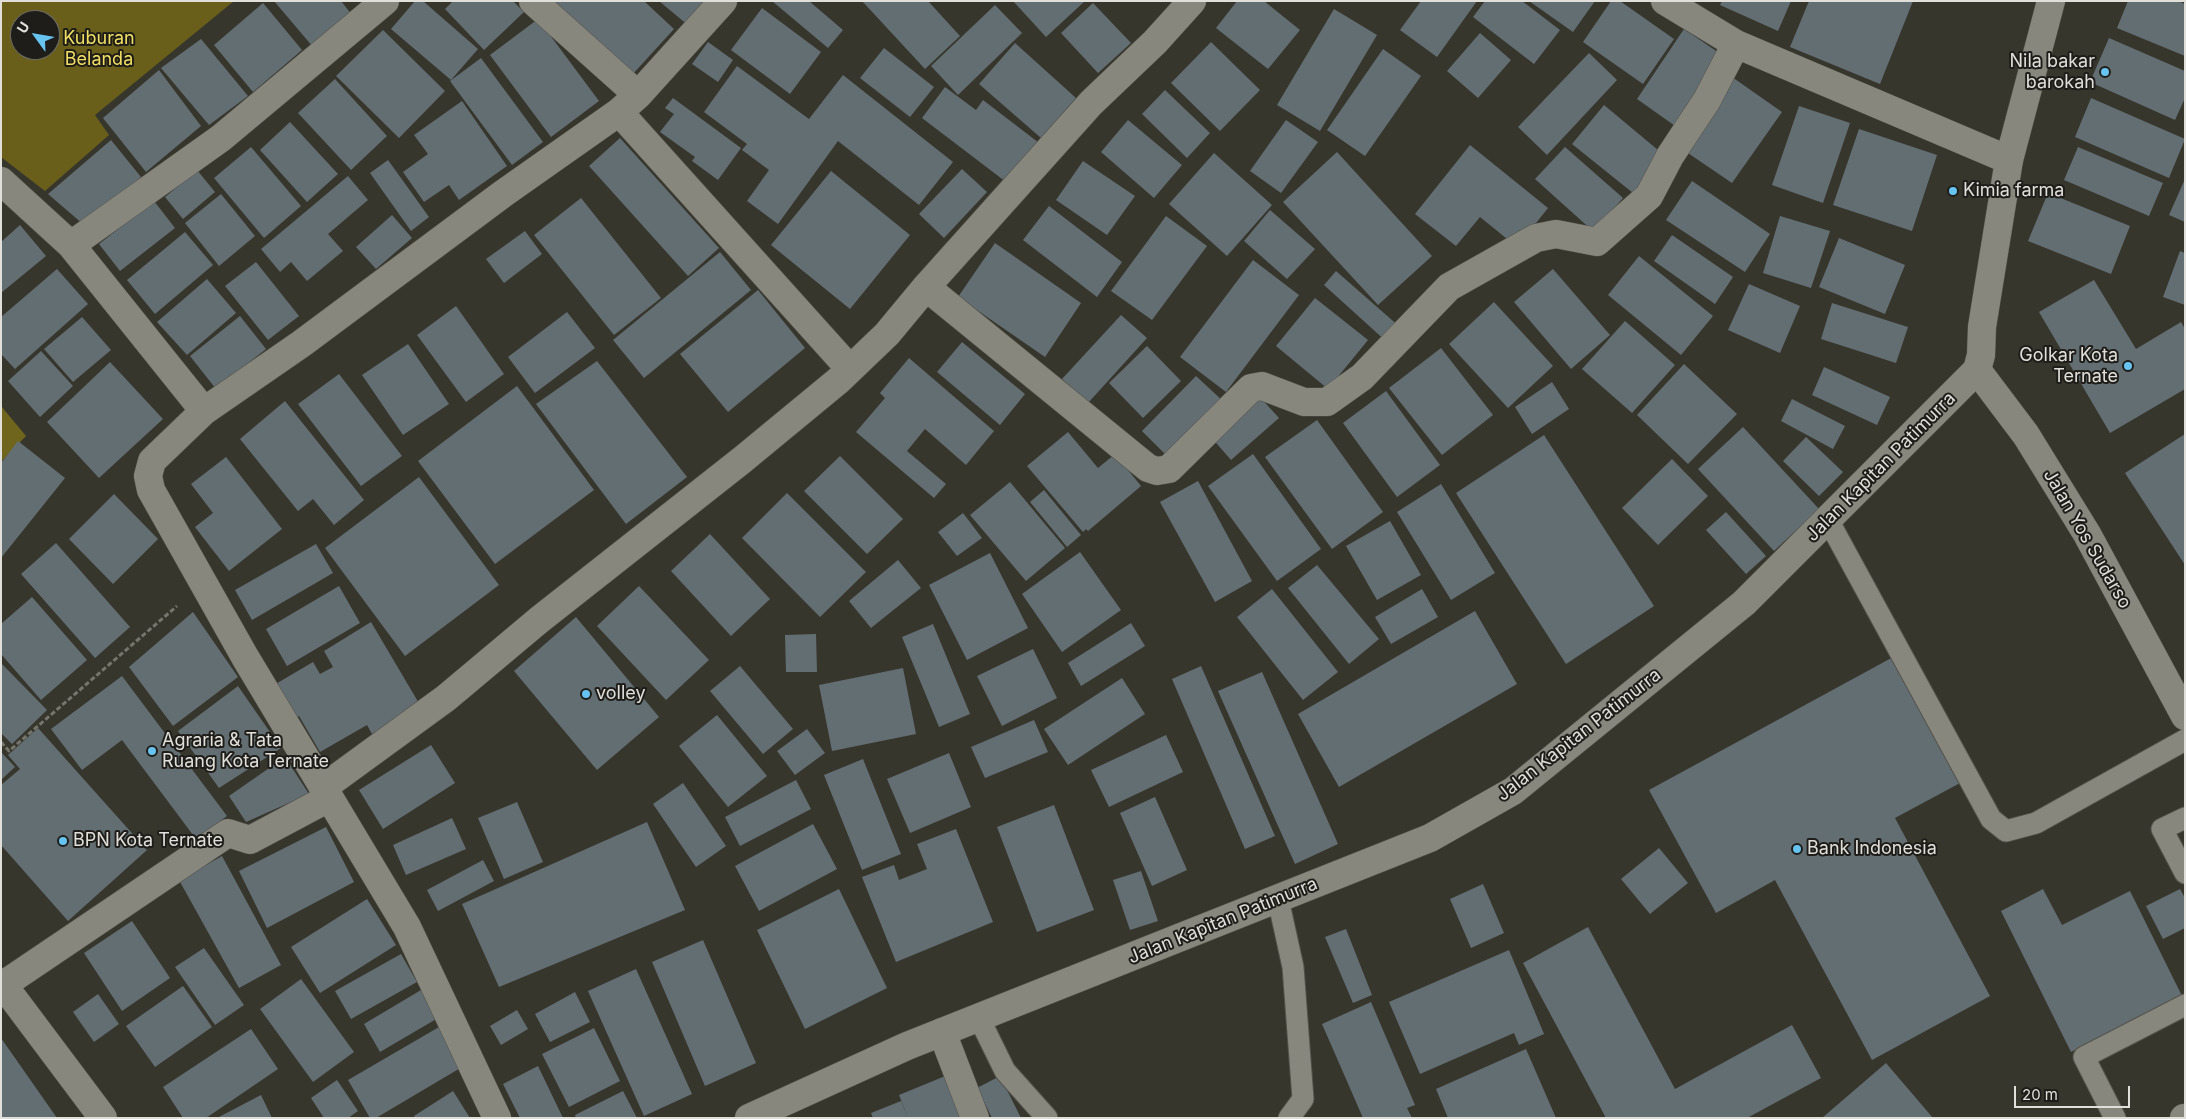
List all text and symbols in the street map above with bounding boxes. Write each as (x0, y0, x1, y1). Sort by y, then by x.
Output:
north arrow (10, 10, 60, 60)
text: U (13, 18, 33, 36)
park label: Kuburan Belanda (63, 28, 135, 70)
place label: Nila bakar barokah (2009, 51, 2095, 94)
marker: Nila bakar barokah (2099, 66, 2111, 78)
place label: Kimia farma (1963, 180, 2064, 202)
marker: Kimia farma (1947, 185, 1959, 197)
place label: Golkar Kota Ternate (2019, 345, 2118, 388)
marker: Golkar Kota Ternate (2122, 360, 2134, 372)
street label: Jalan Kapitan Patimurra (1802, 388, 1960, 546)
street label: Jalan Yos Sudarso (2038, 466, 2136, 612)
street label: Jalan Kapitan Patimurra (1493, 664, 1665, 806)
place label: volley (596, 683, 646, 705)
marker: volley (580, 688, 592, 700)
place label: Agraria & Tata Ruang Kota Ternate (162, 730, 329, 772)
marker: Agraria & Tata Ruang Kota Ternate (146, 745, 158, 757)
place label: BPN Kota Ternate (73, 830, 223, 852)
marker: BPN Kota Ternate (57, 835, 69, 847)
place label: Bank Indonesia (1807, 838, 1937, 860)
marker: Bank Indonesia (1791, 843, 1803, 855)
street label: Jalan Kapitan Patimurra (1125, 873, 1321, 969)
scale bar (2016, 1076, 2132, 1108)
text: 20 m (2022, 1085, 2058, 1104)

